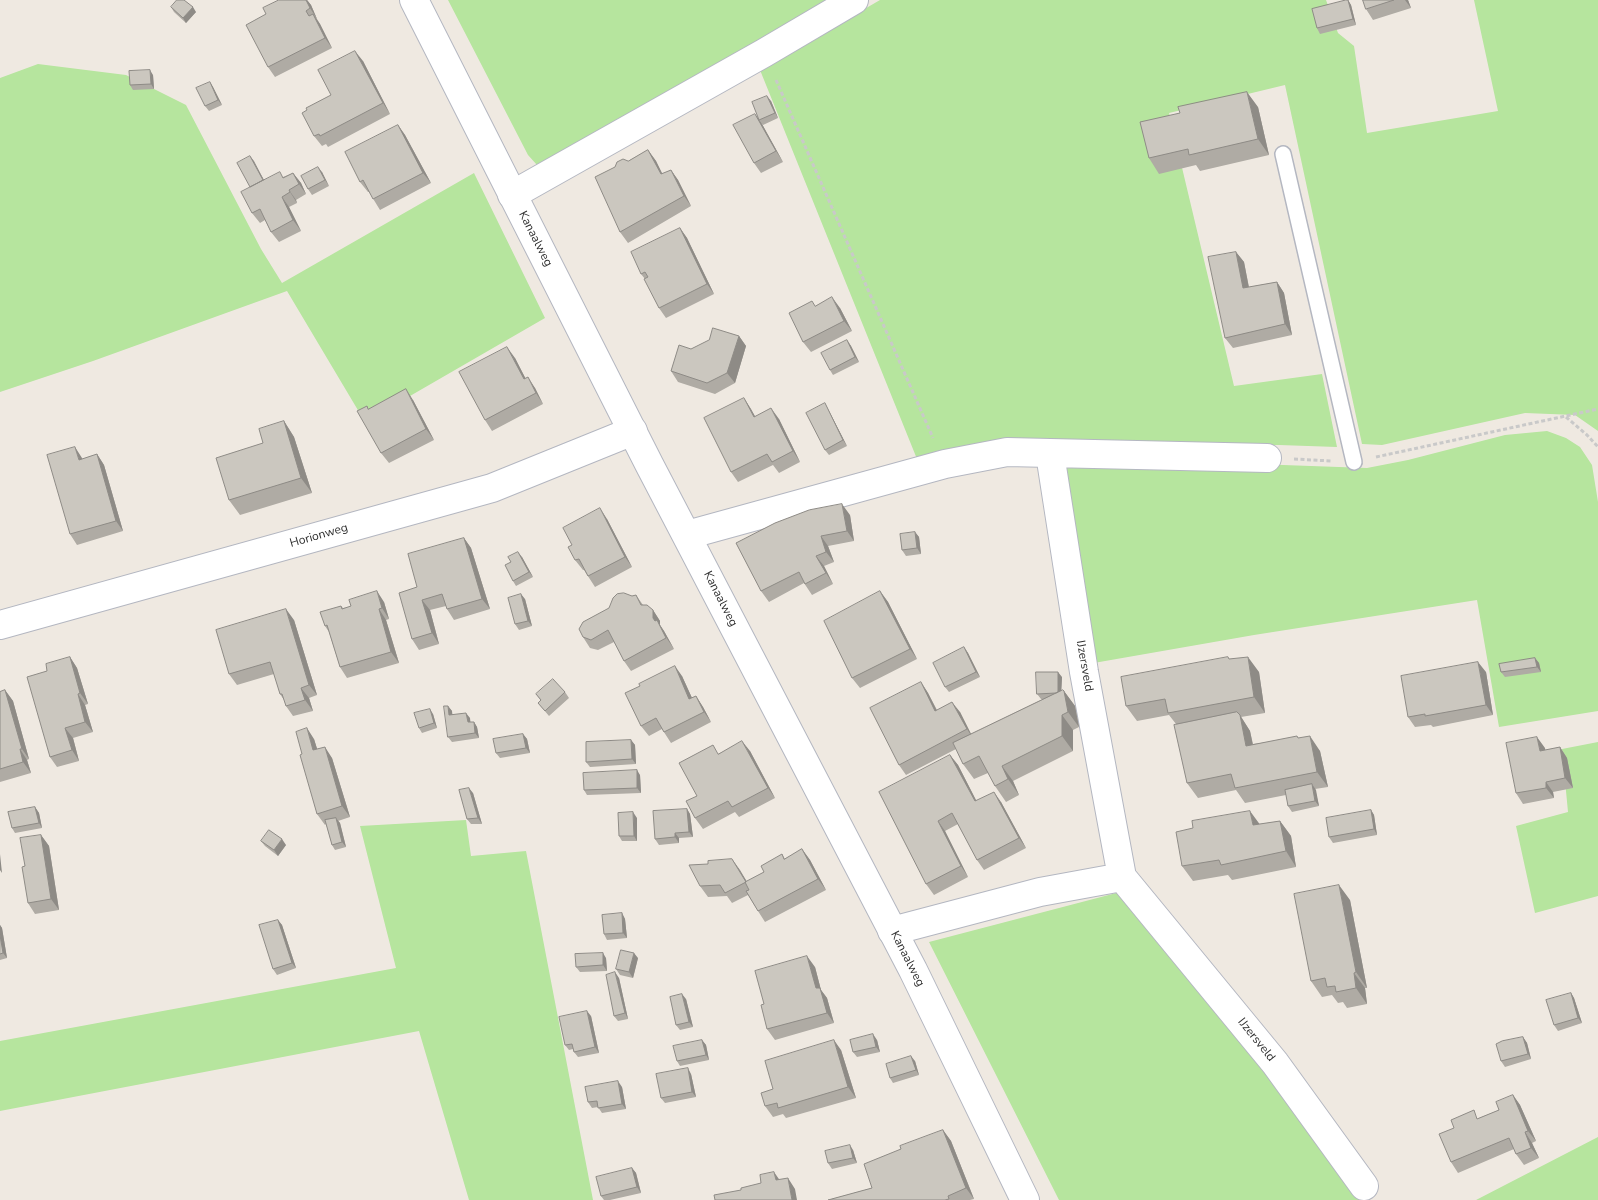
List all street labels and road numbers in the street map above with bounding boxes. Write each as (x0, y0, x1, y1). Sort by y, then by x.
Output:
street label: Kanaalweg (515, 209, 555, 269)
street label: Horionweg (288, 521, 350, 551)
street label: Kanaalweg (700, 569, 740, 629)
street label: IJzersveld (1072, 639, 1096, 693)
street label: Kanaalweg (887, 929, 927, 989)
street label: IJzersveld (1234, 1015, 1278, 1065)

